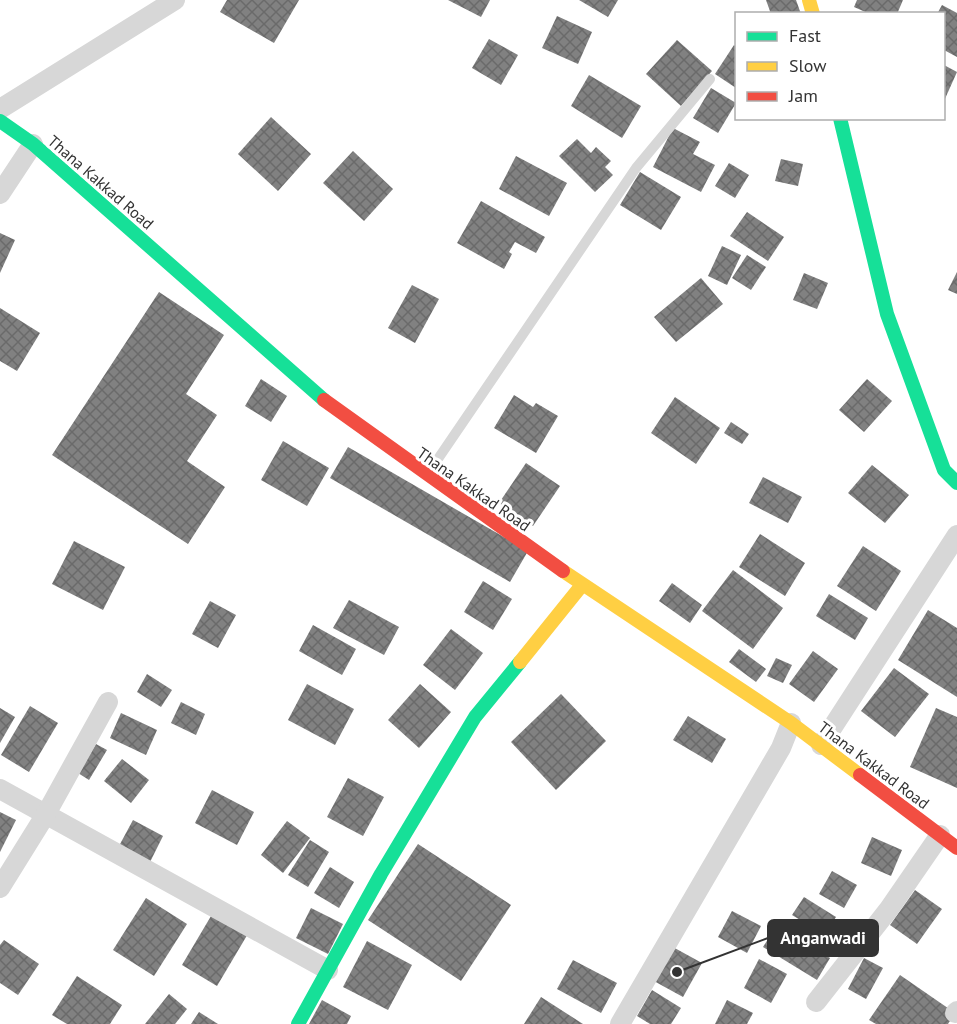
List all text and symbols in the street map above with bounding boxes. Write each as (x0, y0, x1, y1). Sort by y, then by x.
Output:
legend (735, 12, 945, 120)
text: Fast (789, 24, 821, 47)
text: Slow (789, 54, 827, 77)
text: Jam (788, 84, 818, 107)
street label: Thana Kakkad Road (44, 131, 158, 233)
street label: Thana Kakkad Road (413, 442, 535, 536)
street label: Thana Kakkad Road (815, 717, 933, 813)
callout: Anganwadi (768, 920, 878, 956)
text: Anganwadi (780, 926, 866, 949)

